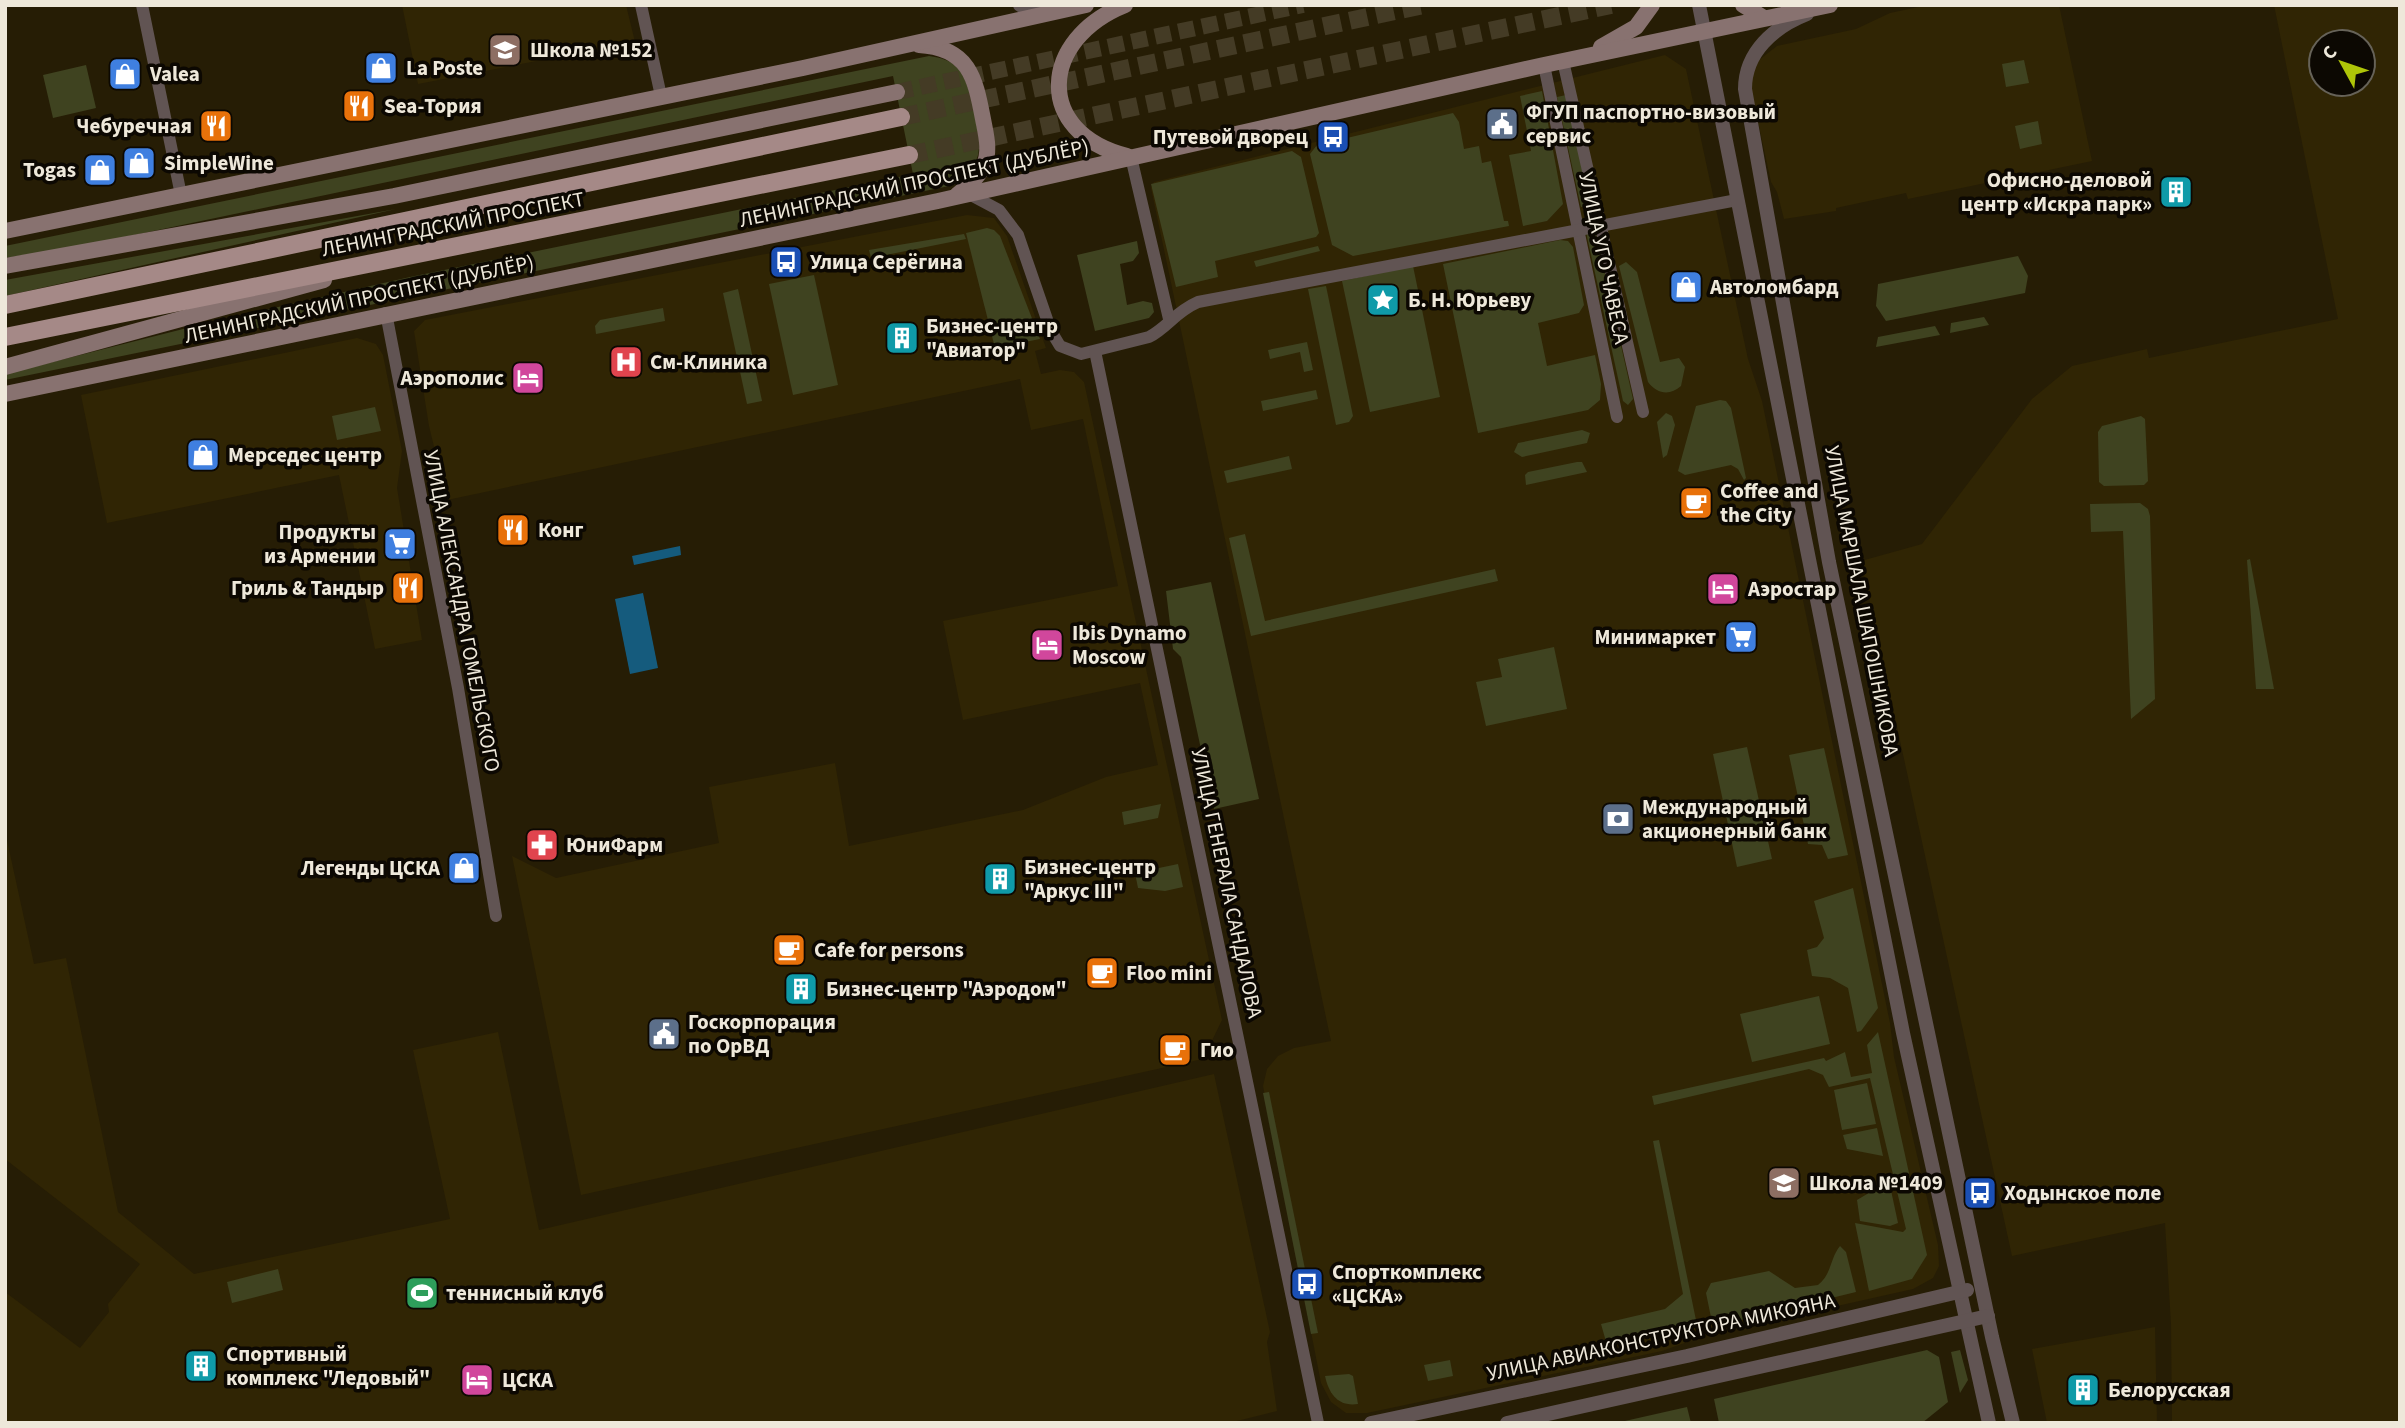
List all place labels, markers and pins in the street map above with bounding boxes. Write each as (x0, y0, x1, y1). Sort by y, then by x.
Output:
school or university icon: Школа №152 (486, 31, 524, 69)
place label: Школа №152 (530, 35, 653, 65)
shop icon: La Poste (362, 49, 400, 87)
place label: La Poste (406, 53, 483, 83)
shop icon: Valea (106, 55, 144, 93)
place label: Valea (149, 59, 200, 89)
restaurant icon: Sea-Тория (340, 87, 378, 125)
place label: Sea-Тория (384, 91, 482, 121)
place label: ФГУП паспортно-визовый сервис (1526, 97, 1776, 151)
public building icon: ФГУП паспортно-визовый сервис (1483, 105, 1521, 143)
restaurant icon: Чебуречная (197, 107, 235, 145)
place label: Чебуречная (76, 111, 192, 141)
bus stop icon: Путевой дворец (1314, 118, 1352, 156)
place label: Путевой дворец (1153, 122, 1308, 152)
shop icon: SimpleWine (120, 144, 158, 182)
place label: SimpleWine (164, 148, 274, 178)
shop icon: Togas (81, 151, 119, 189)
place label: Togas (23, 155, 76, 185)
place label: Офисно-деловой центр «Искра парк» (1961, 165, 2152, 219)
building icon: Офисно-деловой центр «Искра парк» (2157, 173, 2195, 211)
bus stop icon: Улица Серёгина (767, 243, 805, 281)
place label: Улица Серёгина (810, 247, 963, 277)
shop icon: Автоломбард (1667, 268, 1705, 306)
place label: Автоломбард (1709, 272, 1839, 302)
place icon: Б. Н. Юрьеву (1364, 281, 1402, 319)
place label: Б. Н. Юрьеву (1408, 285, 1531, 315)
place label: Бизнес-центр "Авиатор" (926, 311, 1058, 365)
building icon: Бизнес-центр "Авиатор" (883, 319, 921, 357)
hospital icon: См-Клиника (607, 343, 645, 381)
place label: См-Клиника (650, 347, 767, 377)
hotel icon: Аэрополис (509, 359, 547, 397)
place label: Аэрополис (400, 363, 504, 393)
shop icon: Мерседес центр (184, 436, 222, 474)
place label: Мерседес центр (228, 440, 382, 470)
place label: Coffee and the City (1720, 476, 1818, 530)
cafe icon: Coffee and the City (1677, 484, 1715, 522)
restaurant icon: Конг (494, 511, 532, 549)
place label: Конг (538, 515, 584, 545)
place label: Продукты из Армении (264, 517, 376, 571)
supermarket icon: Продукты из Армении (381, 525, 419, 563)
restaurant icon: Гриль & Тандыр (389, 569, 427, 607)
hotel icon: Аэростар (1704, 570, 1742, 608)
place label: Гриль & Тандыр (231, 573, 384, 603)
place label: Аэростар (1747, 574, 1836, 604)
place label: Ibis Dynamo Moscow (1072, 618, 1187, 672)
supermarket icon: Минимаркет (1722, 618, 1760, 656)
place label: Минимаркет (1594, 622, 1716, 652)
hotel icon: Ibis Dynamo Moscow (1028, 626, 1066, 664)
place label: Международный акционерный банк (1642, 792, 1827, 846)
bank icon: Международный акционерный банк (1599, 800, 1637, 838)
pharmacy icon: ЮниФарм (523, 826, 561, 864)
place label: ЮниФарм (566, 830, 663, 860)
shop icon: Легенды ЦСКА (445, 849, 483, 887)
place label: Бизнес-центр "Аркус III" (1024, 852, 1156, 906)
place label: Легенды ЦСКА (300, 853, 441, 883)
building icon: Бизнес-центр "Аркус III" (981, 860, 1019, 898)
cafe icon: Cafe for persons (770, 931, 808, 969)
place label: Cafe for persons (814, 935, 964, 965)
cafe icon: Floo mini (1083, 954, 1121, 992)
place label: Floo mini (1126, 958, 1212, 988)
building icon: Бизнес-центр "Аэродом" (782, 970, 820, 1008)
place label: Бизнес-центр "Аэродом" (826, 974, 1067, 1004)
place label: Госкорпорация по ОрВД (688, 1007, 836, 1061)
public building icon: Госкорпорация по ОрВД (645, 1015, 683, 1053)
cafe icon: Гио (1156, 1031, 1194, 1069)
place label: Гио (1200, 1035, 1234, 1065)
school or university icon: Школа №1409 (1765, 1164, 1803, 1202)
place label: Школа №1409 (1809, 1168, 1943, 1198)
bus stop icon: Ходынское поле (1961, 1174, 1999, 1212)
place label: Ходынское поле (2004, 1178, 2161, 1208)
place label: Спорткомплекс «ЦСКА» (1332, 1257, 1482, 1311)
bus stop icon: Спорткомплекс «ЦСКА» (1288, 1265, 1326, 1303)
sports icon: теннисный клуб (403, 1274, 441, 1312)
place label: теннисный клуб (446, 1278, 604, 1308)
place label: Спортивный комплекс "Ледовый" (226, 1339, 430, 1393)
building icon: Спортивный комплекс "Ледовый" (182, 1347, 220, 1385)
hotel icon: ЦСКА (458, 1361, 496, 1399)
place label: ЦСКА (502, 1365, 554, 1395)
building icon: Белорусская (2064, 1371, 2102, 1409)
place label: Белорусская (2108, 1375, 2231, 1405)

